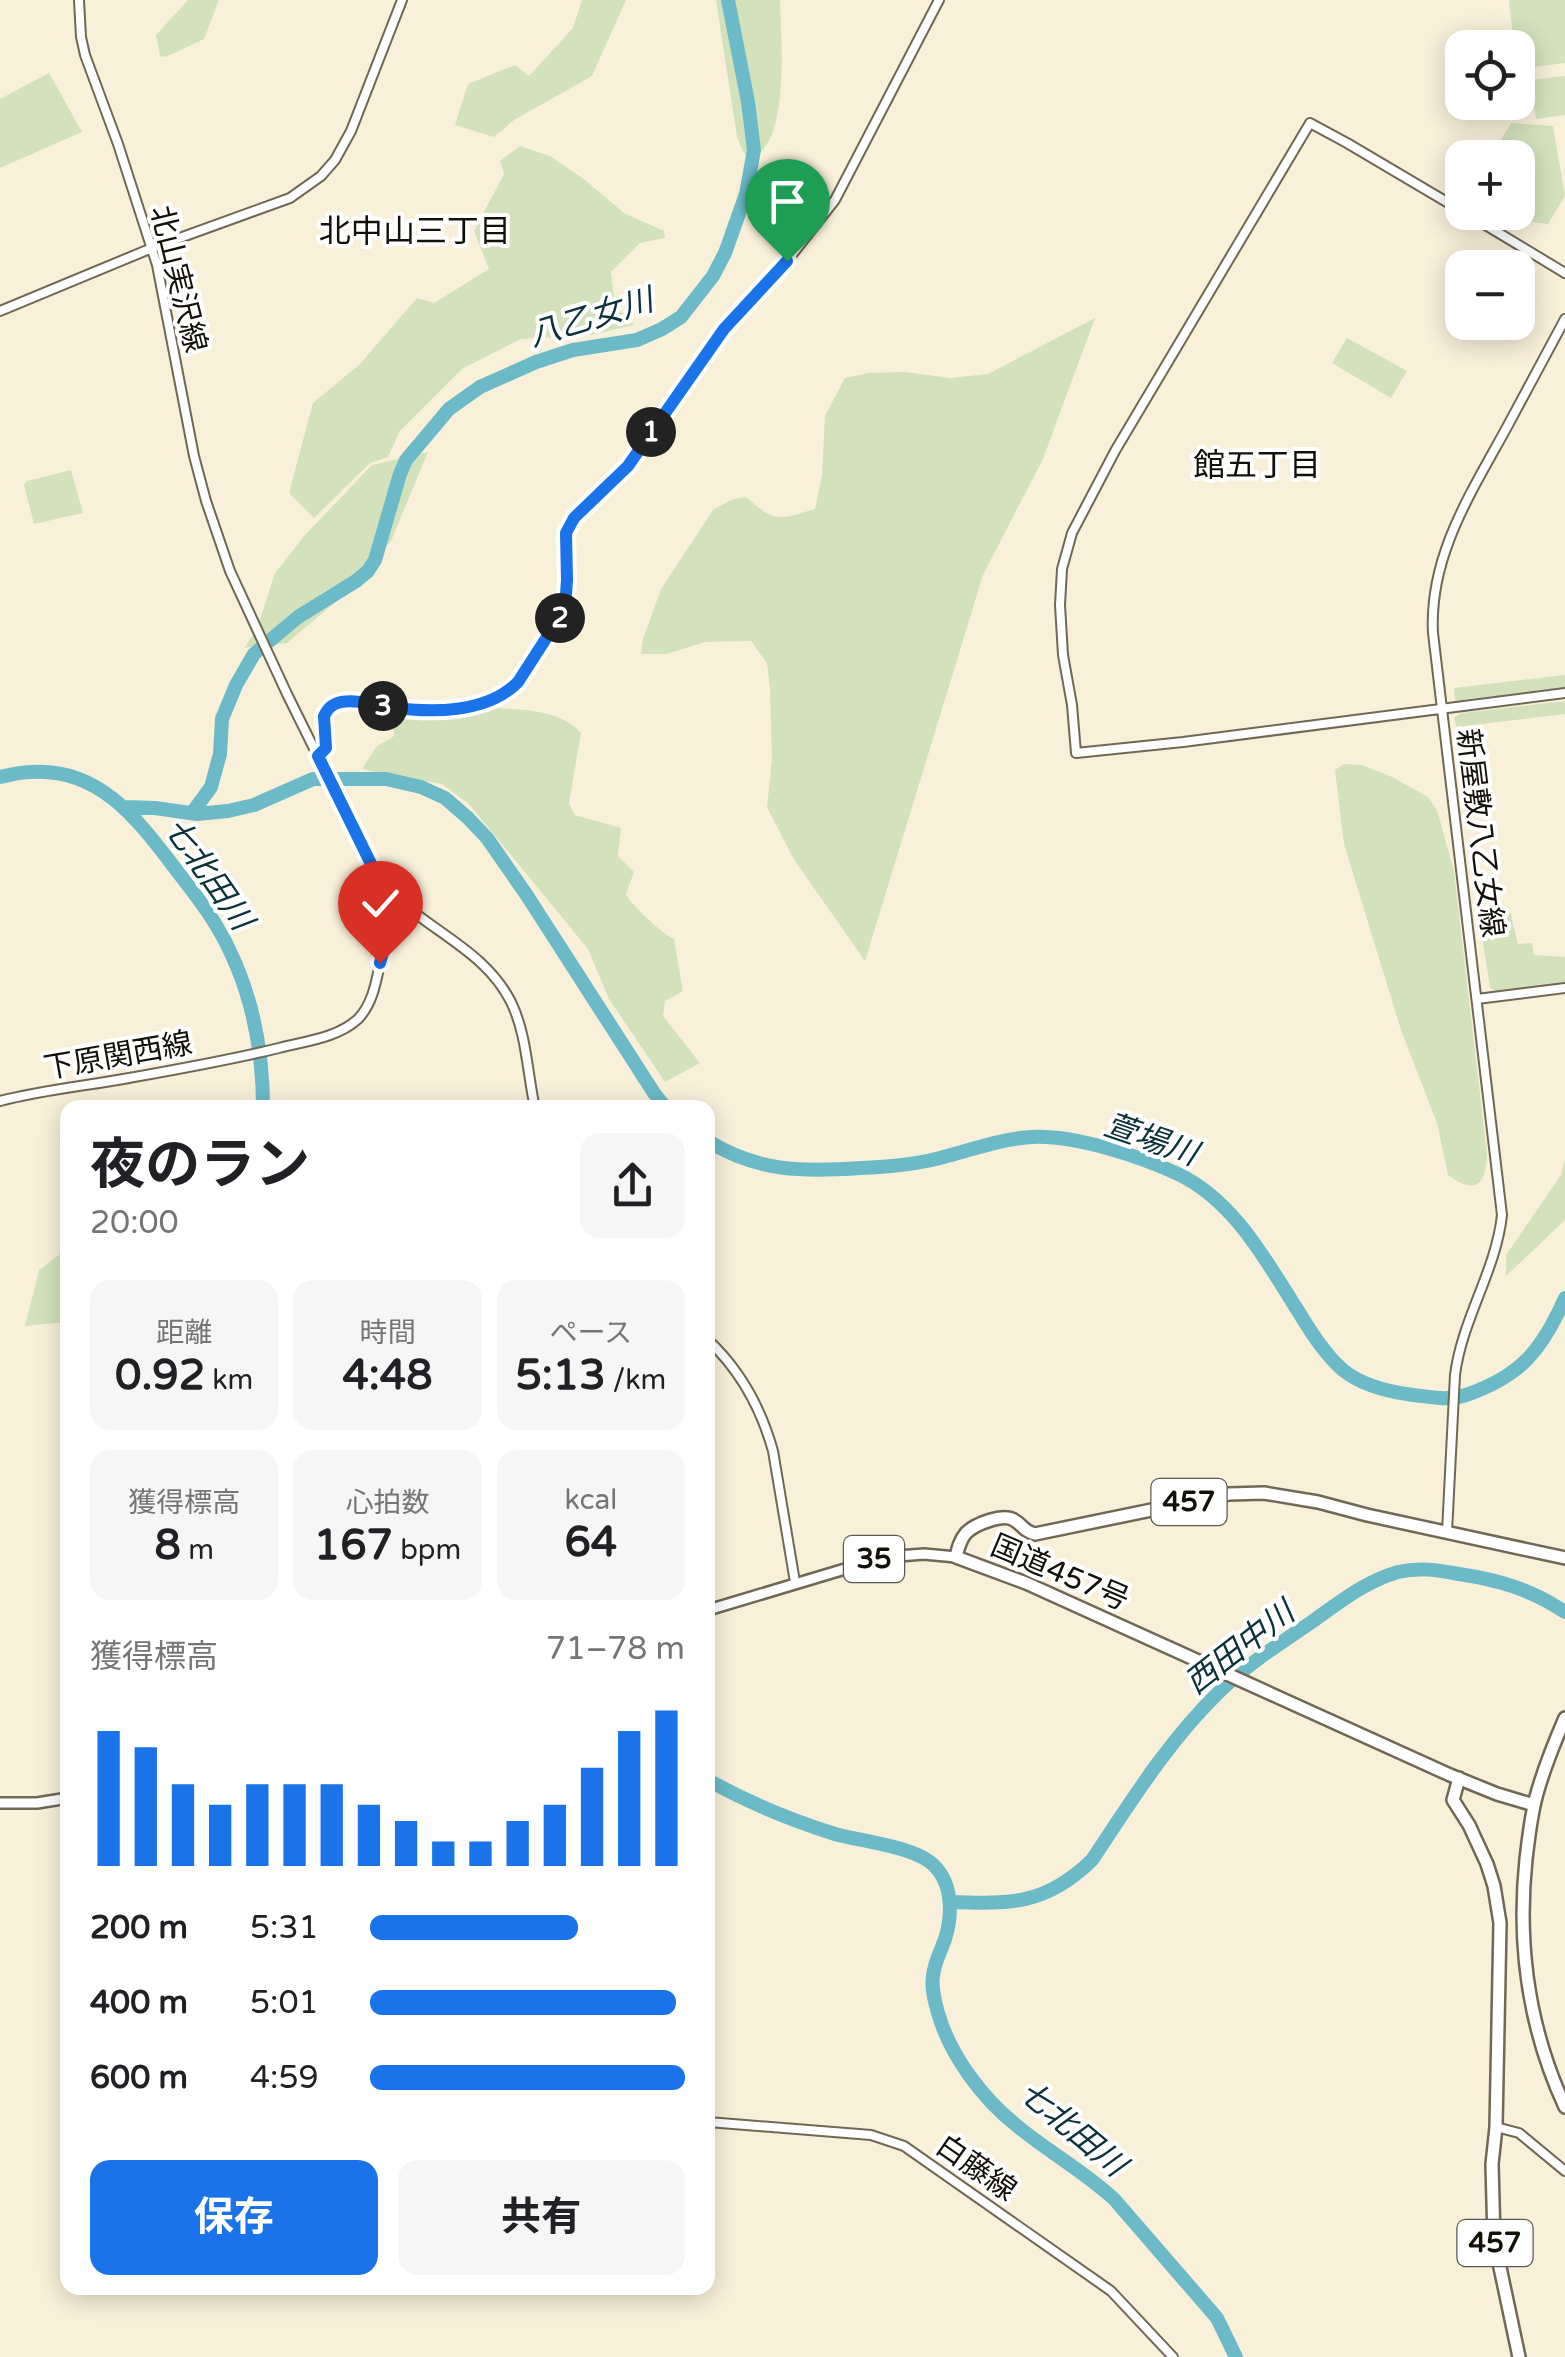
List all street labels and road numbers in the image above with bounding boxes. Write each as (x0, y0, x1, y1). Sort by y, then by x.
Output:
street label: 北山実沢線 (142, 202, 214, 356)
street label: 新屋敷八乙女線 (1449, 727, 1511, 939)
street label: 下原関西線 (41, 1025, 195, 1087)
road number: 457 (1152, 1479, 1226, 1525)
street label: 国道457号 (985, 1527, 1135, 1619)
road number: 35 (844, 1536, 904, 1582)
street label: 白藤線 (929, 2127, 1023, 2209)
road number: 457 (1458, 2220, 1532, 2266)

